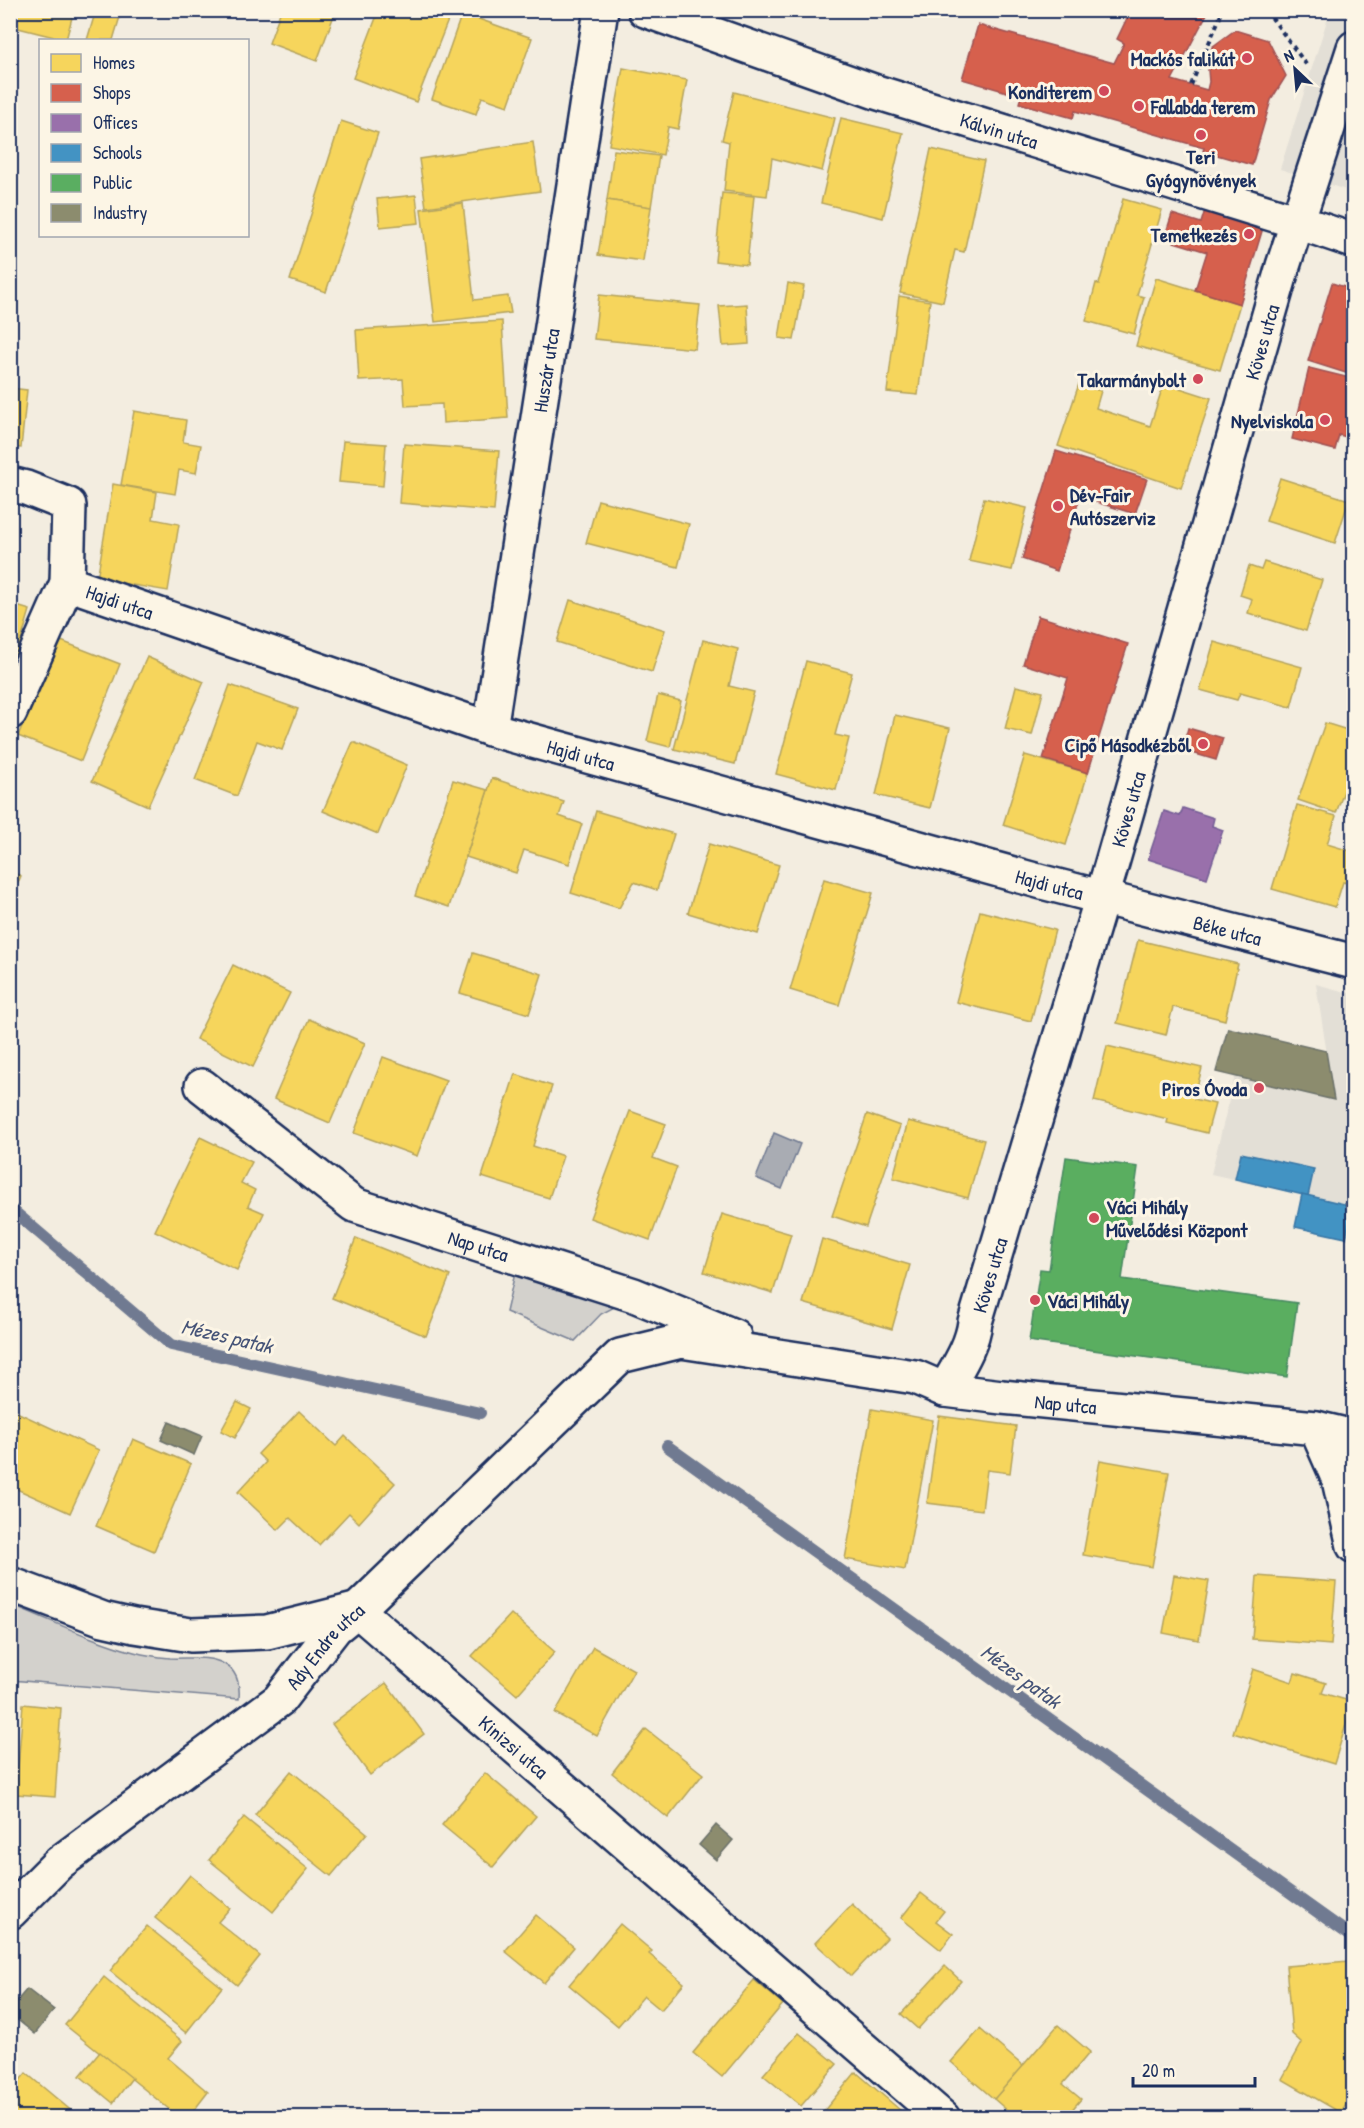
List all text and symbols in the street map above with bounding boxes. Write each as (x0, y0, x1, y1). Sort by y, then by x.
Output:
legend (39, 39, 249, 237)
north arrow (1265, 39, 1325, 99)
text: N (1280, 44, 1298, 67)
place label: Mackós falikút (1131, 45, 1236, 72)
text: Homes (93, 50, 135, 75)
marker: Mackós falikút (1240, 51, 1254, 65)
place label: Konditerem (1008, 78, 1092, 105)
text: Shops (93, 80, 131, 105)
marker: Konditerem (1097, 84, 1111, 98)
place label: Fallabda terem (1150, 93, 1256, 120)
marker: Fallabda terem (1132, 99, 1146, 113)
street label: Kálvin utca (957, 105, 1042, 155)
text: Offices (93, 110, 138, 135)
marker: Teri Gyógynövények (1194, 128, 1208, 142)
text: Schools (93, 140, 142, 165)
place label: Teri Gyógynövények (1146, 143, 1257, 194)
text: Public (93, 170, 132, 195)
text: Industry (93, 200, 148, 225)
place label: Temetkezés (1150, 221, 1237, 248)
marker: Temetkezés (1242, 227, 1256, 241)
street label: Köves utca (1238, 301, 1285, 383)
street label: Huszár utca (526, 326, 565, 414)
place label: Takarmánybolt (1077, 366, 1187, 394)
marker: Takarmánybolt (1191, 372, 1205, 386)
place label: Nyelviskola (1231, 407, 1313, 435)
marker: Nyelviskola (1318, 413, 1332, 427)
place label: Dév-Fair Autószerviz (1070, 481, 1156, 531)
marker: Dév-Fair Autószerviz (1051, 499, 1065, 513)
street label: Hajdi utca (83, 577, 157, 625)
place label: Cipő Másodkézből (1065, 731, 1192, 759)
street label: Hajdi utca (544, 732, 618, 777)
marker: Cipő Másodkézből (1196, 737, 1210, 751)
street label: Köves utca (1104, 768, 1151, 850)
street label: Hajdi utca (1012, 862, 1087, 906)
street label: Béke utca (1191, 908, 1265, 951)
place label: Piros Óvoda (1162, 1075, 1247, 1102)
marker: Piros Óvoda (1252, 1081, 1266, 1095)
place label: Váci Mihály Művelődési Központ (1106, 1193, 1249, 1244)
marker: Váci Mihály Művelődési Központ (1087, 1211, 1101, 1225)
street label: Nap utca (445, 1223, 513, 1267)
street label: Köves utca (965, 1234, 1013, 1316)
place label: Váci Mihály (1047, 1287, 1130, 1315)
marker: Váci Mihály (1028, 1293, 1042, 1307)
water label: Mézes patak (179, 1311, 278, 1361)
street label: Nap utca (1033, 1387, 1098, 1420)
street label: Ady Endre utca (279, 1597, 370, 1695)
water label: Mézes patak (975, 1637, 1069, 1716)
street label: Kinizsi utca (473, 1708, 555, 1784)
scale bar (1133, 2050, 1254, 2088)
text: 20 m (1142, 2058, 1175, 2083)

